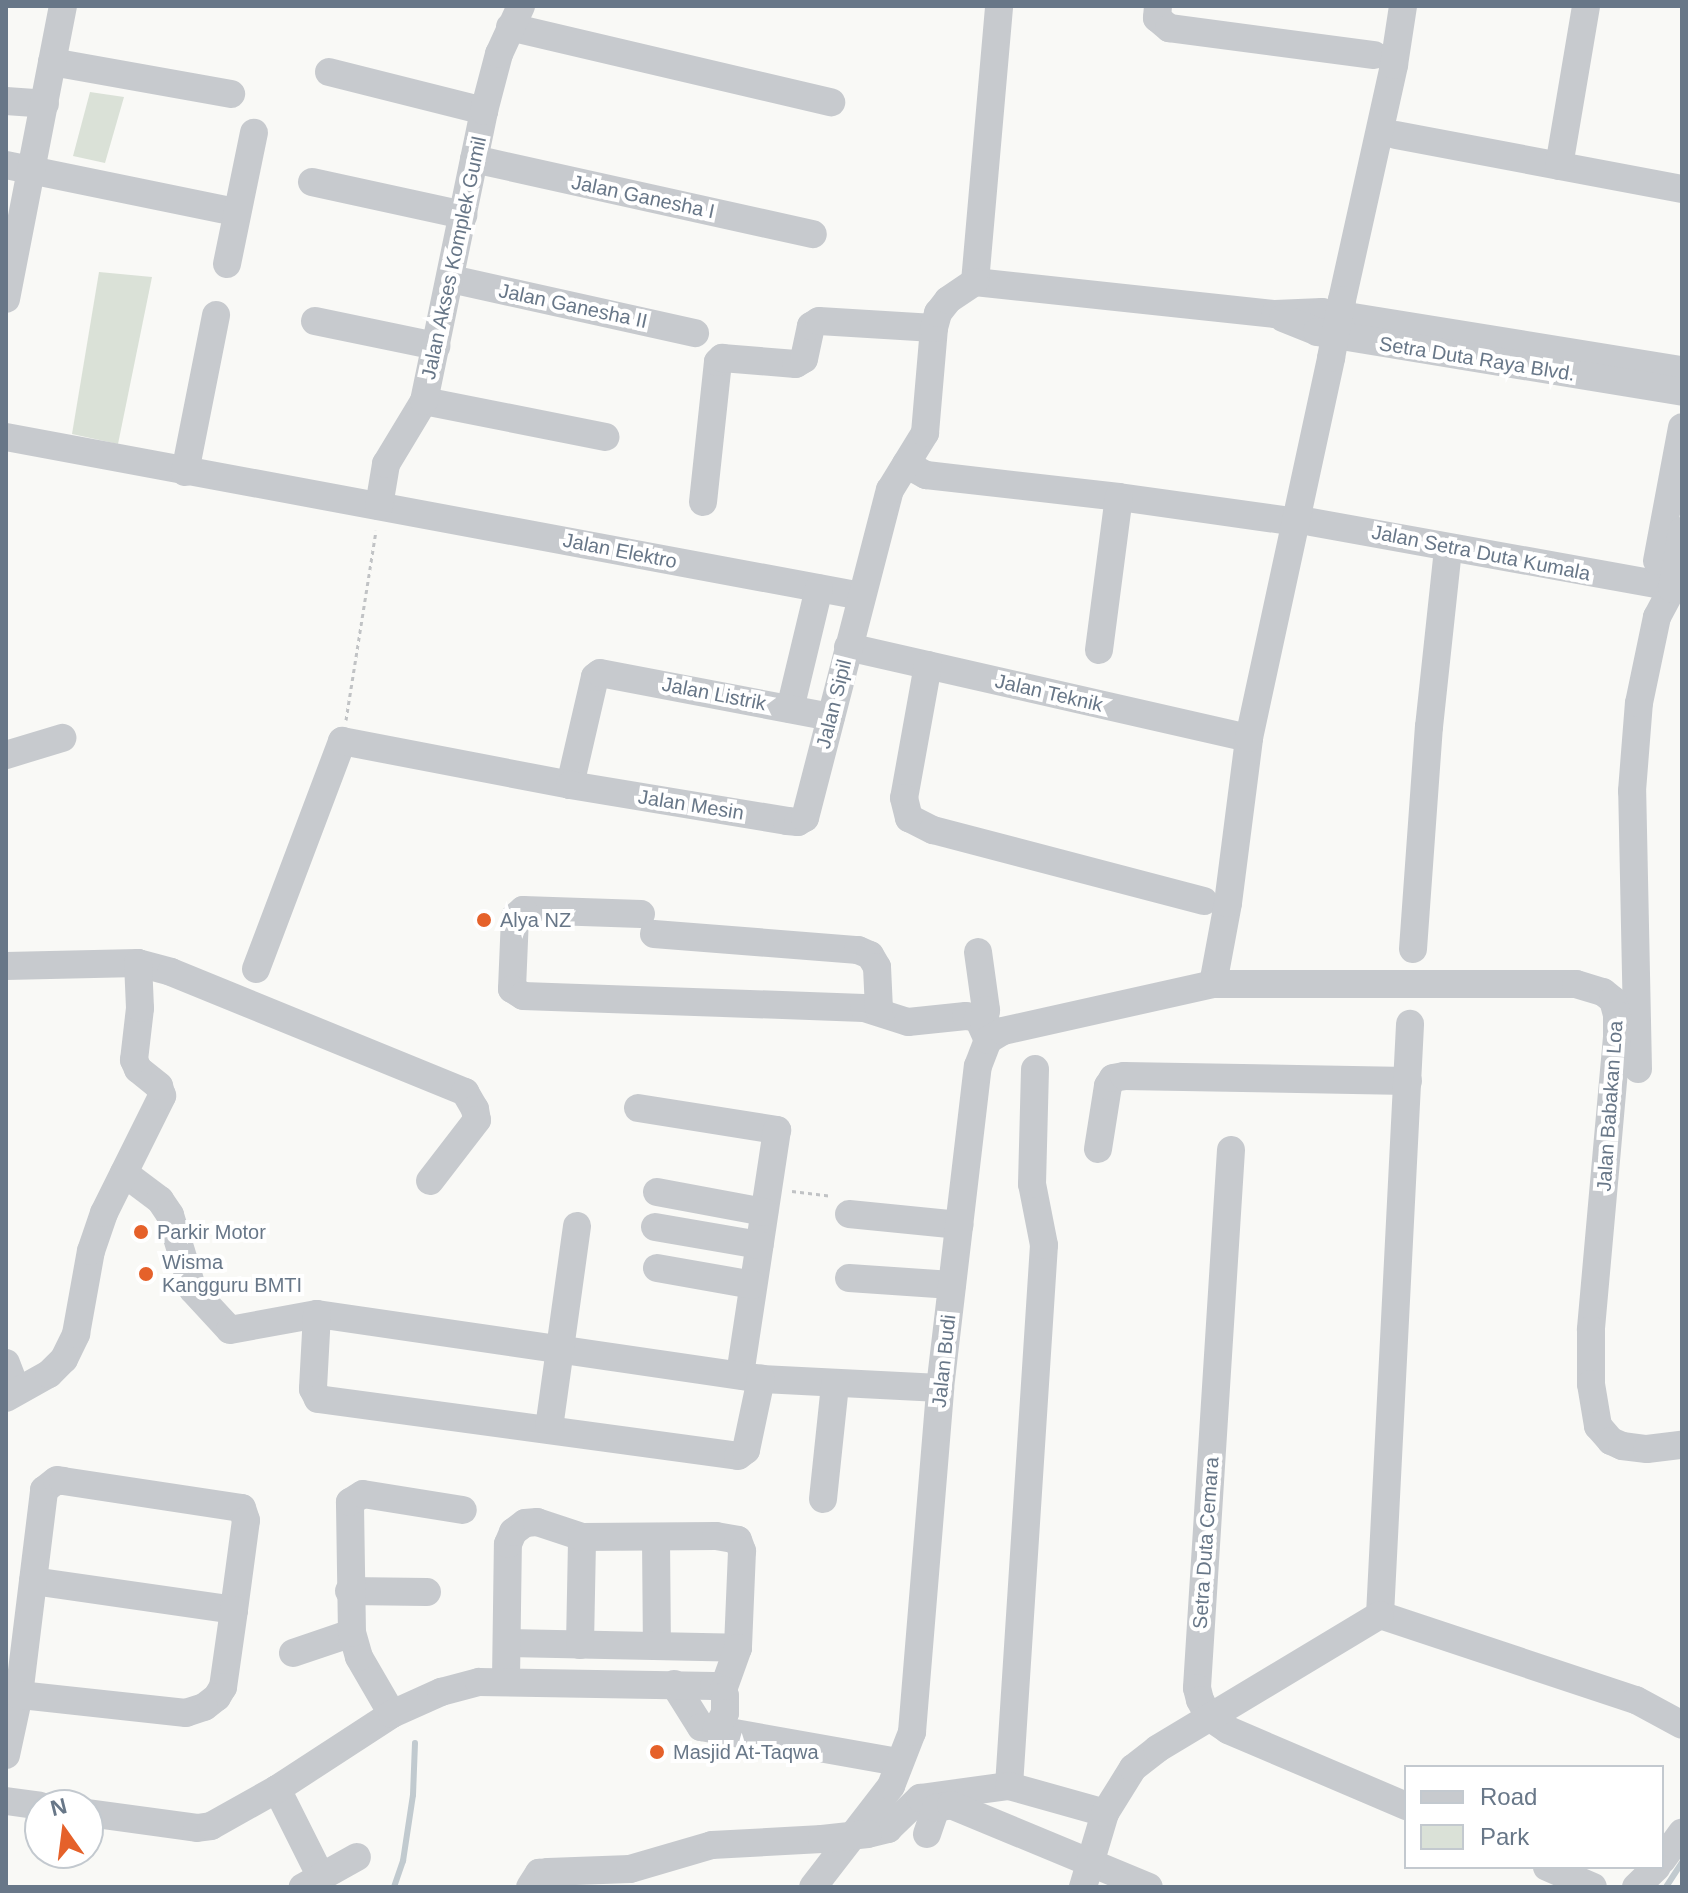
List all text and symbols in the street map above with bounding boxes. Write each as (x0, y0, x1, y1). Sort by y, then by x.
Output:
street label: Jalan Akses Komplek Gumil (416, 134, 492, 382)
street label: Jalan Ganesha I (569, 170, 717, 224)
street label: Jalan Ganesha II (497, 279, 649, 333)
street label: Setra Duta Raya Blvd. (1377, 332, 1577, 386)
street label: Jalan Setra Duta Kumala (1370, 520, 1592, 586)
street label: Jalan Elektro (561, 528, 679, 574)
street label: Jalan Sipil (811, 657, 857, 751)
street label: Jalan Teknik (993, 669, 1105, 717)
street label: Jalan Listrik (660, 672, 768, 716)
street label: Jalan Mesin (636, 785, 746, 825)
place label: Alya NZ (500, 908, 571, 932)
marker: Alya NZ (475, 911, 493, 929)
street label: Jalan Babakan Loa (1592, 1020, 1628, 1192)
place label: Parkir Motor (157, 1220, 266, 1244)
marker: Parkir Motor (132, 1223, 150, 1241)
place label: Wisma Kangguru BMTI (162, 1250, 302, 1297)
marker: Wisma Kangguru BMTI (137, 1265, 155, 1283)
street label: Jalan Budi (927, 1313, 961, 1409)
street label: Setra Duta Cemara (1188, 1456, 1224, 1630)
place label: Masjid At-Taqwa (673, 1740, 820, 1764)
marker: Masjid At-Taqwa (648, 1743, 666, 1761)
legend (1404, 1765, 1664, 1869)
text: Road (1480, 1783, 1537, 1810)
north arrow (24, 1789, 104, 1869)
text: N (48, 1793, 69, 1821)
text: Park (1480, 1823, 1529, 1850)

